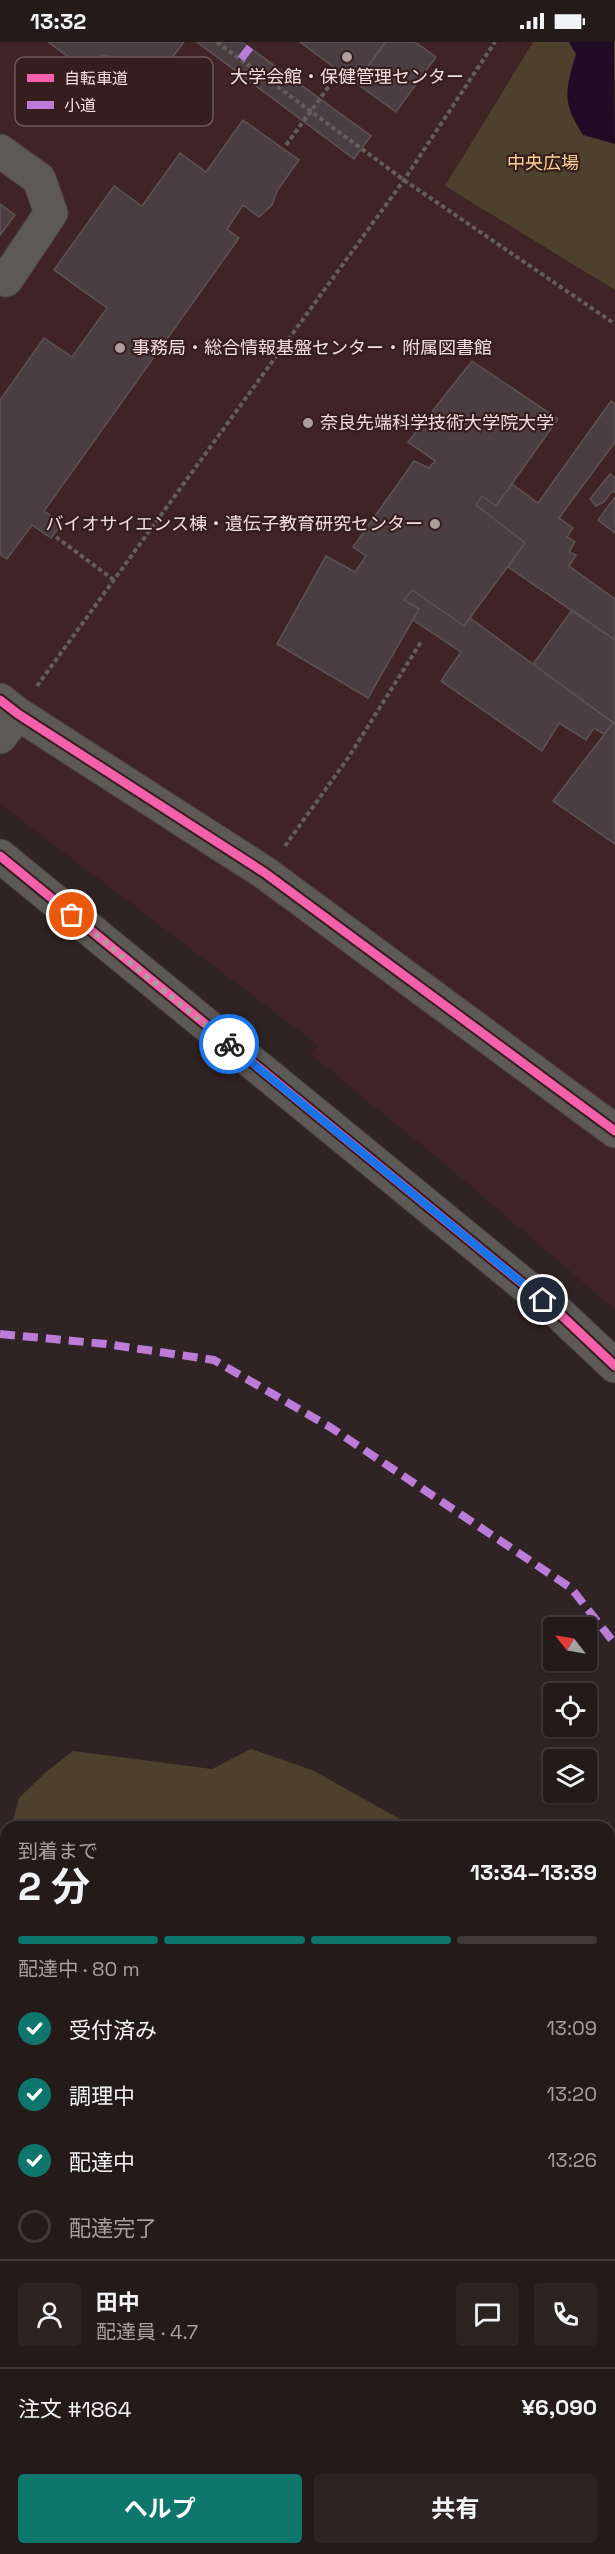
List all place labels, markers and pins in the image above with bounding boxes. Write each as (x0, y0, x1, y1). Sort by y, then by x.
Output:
marker: 大学会館・保健管理センター (340, 50, 354, 64)
place label: 大学会館・保健管理センター (230, 65, 464, 88)
place label: 事務局・総合情報基盤センター・附属図書館 (132, 336, 492, 359)
marker: 事務局・総合情報基盤センター・附属図書館 (113, 341, 127, 355)
place label: 奈良先端科学技術大学院大学 (320, 411, 554, 434)
marker: 奈良先端科学技術大学院大学 (301, 416, 315, 430)
place label: バイオサイエンス棟・遺伝子教育研究センター (46, 512, 423, 535)
marker: バイオサイエンス棟・遺伝子教育研究センター (428, 517, 442, 531)
pin (46, 889, 97, 940)
pin (517, 1274, 568, 1325)

